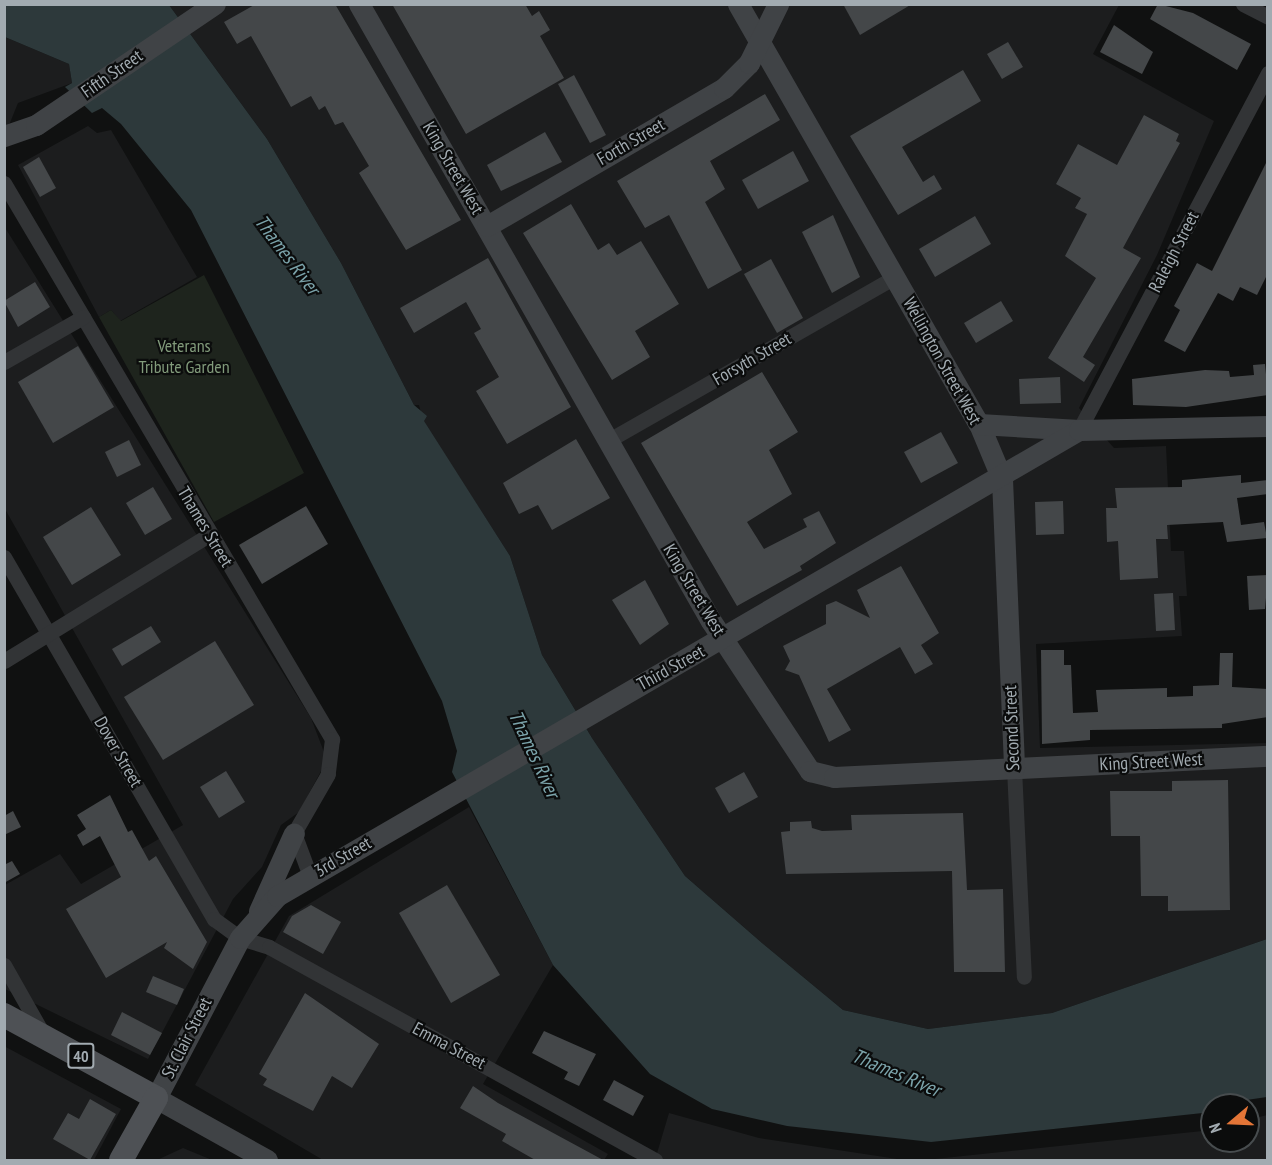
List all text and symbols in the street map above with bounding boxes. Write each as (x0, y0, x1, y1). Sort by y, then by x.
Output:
street label: Fifth Street (77, 45, 147, 103)
street label: Forth Street (593, 114, 669, 170)
street label: King Street West (418, 118, 488, 218)
street label: Raleigh Street (1144, 208, 1204, 296)
water label: Thames River (249, 210, 325, 300)
street label: Wellington Street West (898, 294, 986, 428)
street label: Forsyth Street (709, 328, 795, 390)
park label: Veterans Tribute Garden (138, 336, 230, 378)
street label: Thames Street (173, 483, 237, 571)
street label: King Street West (658, 540, 730, 640)
street label: Third Street (634, 641, 708, 695)
street label: Second Street (1000, 685, 1024, 771)
water label: Thames River (503, 707, 565, 801)
street label: Dover Street (89, 713, 147, 791)
street label: King Street West (1099, 749, 1203, 775)
street label: 3rd Street (311, 832, 375, 882)
street label: St. Clair Street (157, 993, 217, 1083)
street label: Emma Street (409, 1018, 489, 1074)
road number: 40 (66, 1043, 96, 1069)
water label: Thames River (848, 1044, 944, 1102)
north arrow (1200, 1093, 1260, 1153)
text: N (1204, 1121, 1226, 1136)

